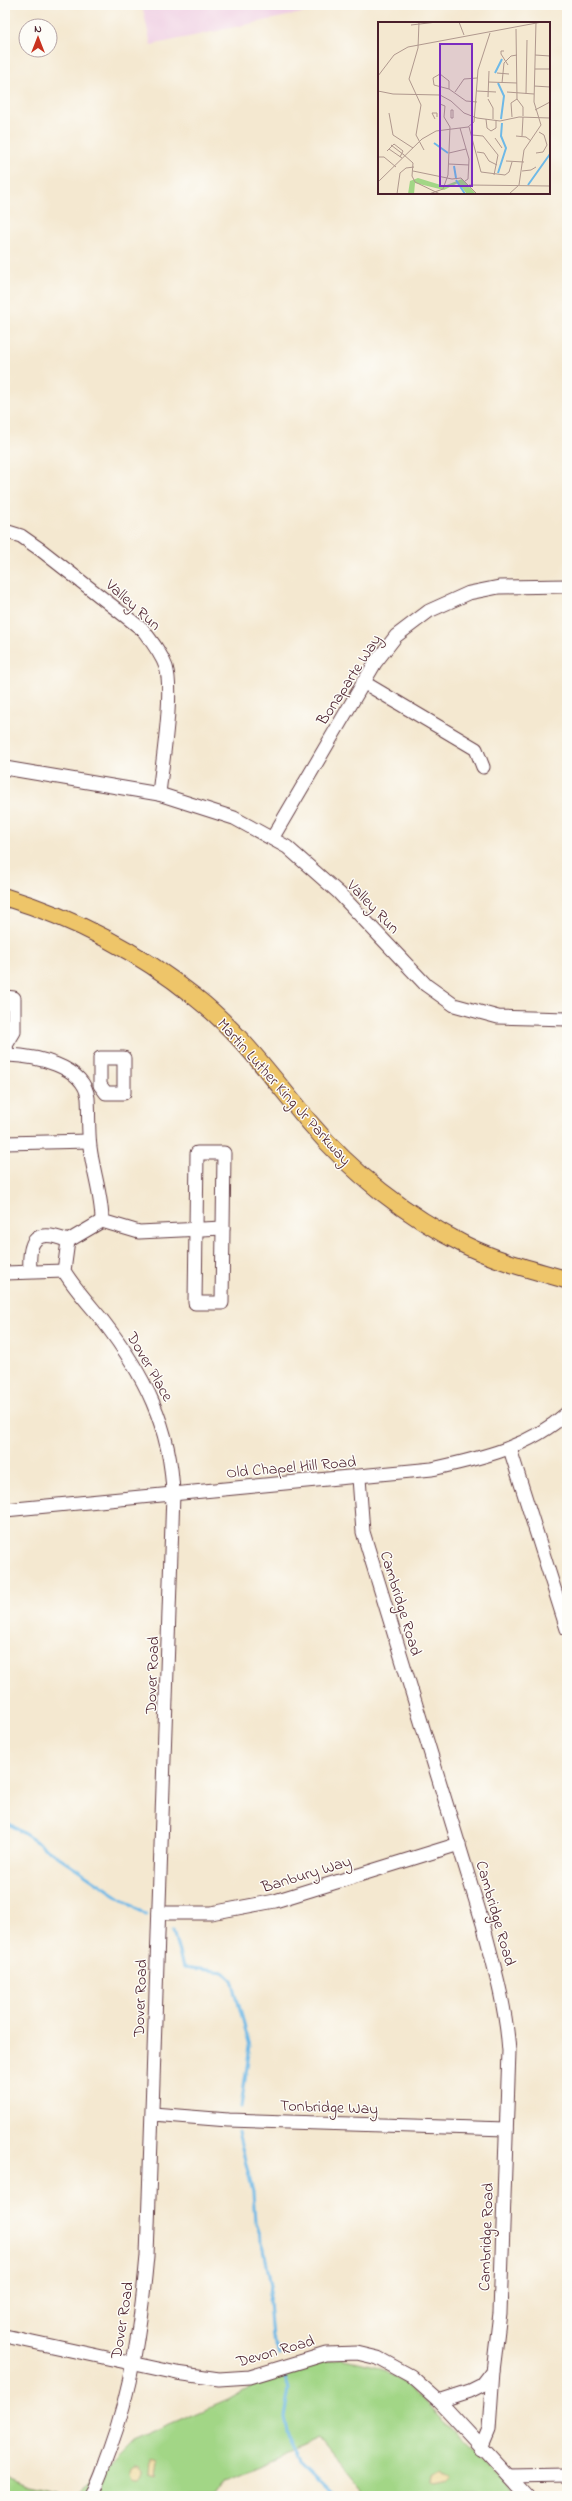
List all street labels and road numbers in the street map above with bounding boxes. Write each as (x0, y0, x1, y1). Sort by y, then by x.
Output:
street label: Valley Run (99, 573, 166, 637)
street label: Bonaparte Way (311, 630, 388, 731)
street label: Valley Run (340, 874, 405, 940)
street label: Martin Luther King Jr Parkway (211, 1013, 356, 1171)
street label: Dover Place (119, 1327, 179, 1407)
street label: Old Chapel Hill Road (225, 1450, 357, 1486)
street label: Cambridge Road (373, 1548, 427, 1659)
street label: Dover Road (140, 1636, 166, 1715)
street label: Banbury Way (258, 1850, 354, 1900)
street label: Cambridge Road (469, 1858, 522, 1969)
street label: Dover Road (128, 1959, 154, 2038)
street label: Tonbridge Way (279, 2094, 379, 2122)
street label: Cambridge Road (473, 2183, 501, 2292)
street label: Dover Road (105, 2280, 141, 2362)
street label: Devon Road (233, 2329, 317, 2375)

